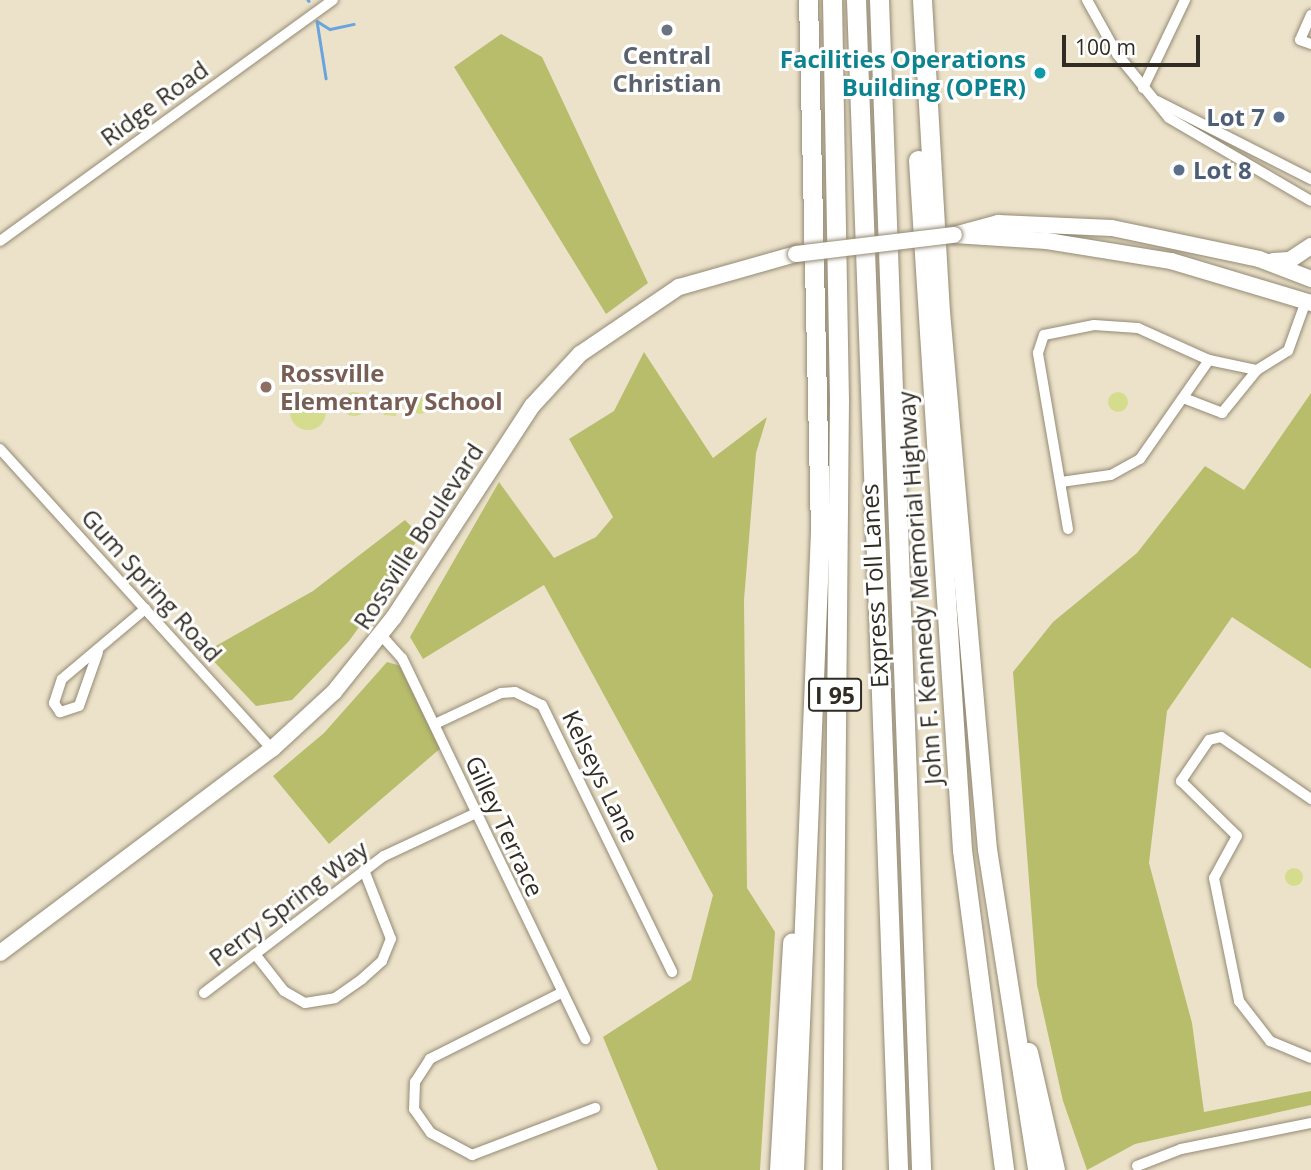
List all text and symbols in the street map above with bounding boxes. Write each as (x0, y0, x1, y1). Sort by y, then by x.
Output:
scale bar (1066, 21, 1204, 65)
marker: Central Christian (659, 22, 675, 38)
text: 100 m (1075, 33, 1136, 61)
place label: Central Christian (612, 41, 722, 97)
place label: Facilities Operations Building (OPER) (780, 45, 1026, 101)
street label: Ridge Road (95, 54, 213, 152)
marker: Facilities Operations Building (OPER) (1032, 65, 1048, 81)
place label: Lot 7 (1206, 103, 1265, 131)
marker: Lot 7 (1271, 109, 1287, 125)
place label: Lot 8 (1193, 156, 1252, 184)
marker: Lot 8 (1171, 162, 1187, 178)
place label: Rossville Elementary School (280, 359, 503, 415)
marker: Rossville Elementary School (258, 379, 274, 395)
street label: John F. Kennedy Memorial Highway (891, 390, 947, 786)
street label: Rossville Boulevard (347, 438, 489, 634)
street label: Express Toll Lanes (854, 483, 894, 689)
street label: Gum Spring Road (76, 503, 228, 667)
road number: I 95 (807, 676, 863, 715)
street label: Kelseys Lane (557, 705, 645, 847)
street label: Gilley Terrace (460, 751, 550, 901)
street label: Perry Spring Way (203, 834, 373, 972)

